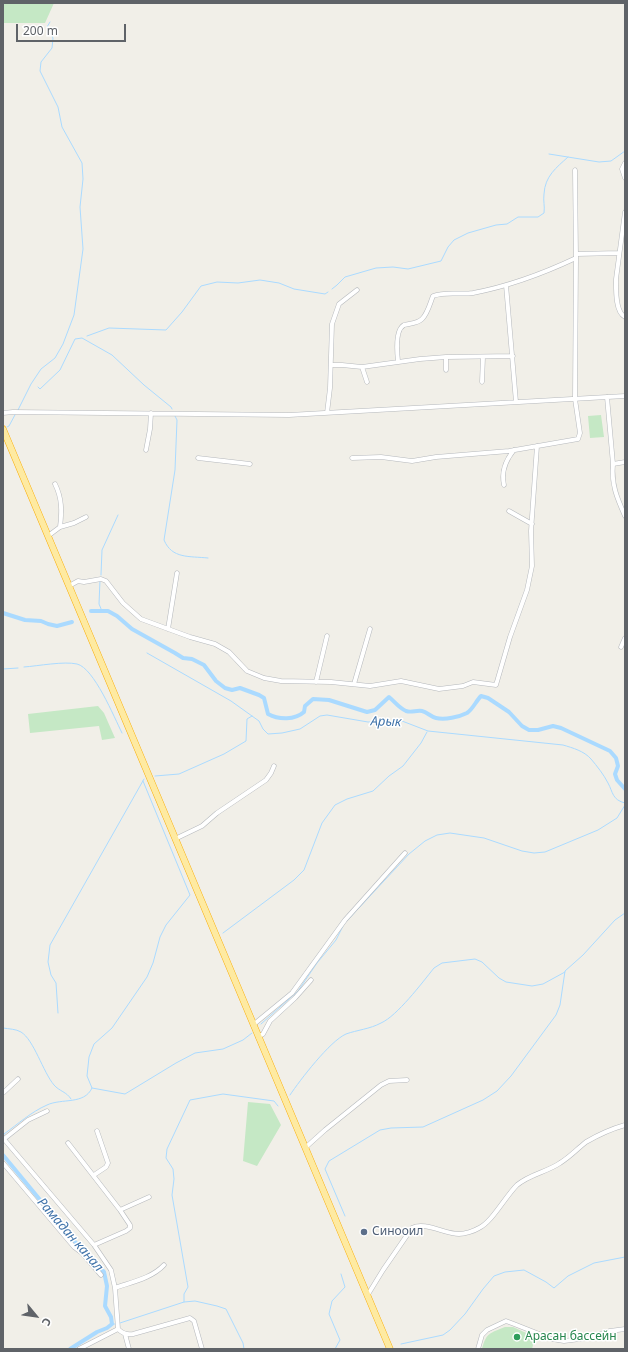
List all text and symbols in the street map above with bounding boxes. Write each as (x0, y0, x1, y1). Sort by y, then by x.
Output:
scale bar (18, 16, 128, 42)
text: 200 m (23, 22, 58, 39)
water label: Арык (370, 714, 402, 730)
water label: Рамадан канал (34, 1195, 106, 1275)
place label: Синооил (372, 1225, 423, 1239)
marker: Синооил (359, 1227, 369, 1237)
north arrow (16, 1296, 56, 1336)
text: С (39, 1315, 55, 1329)
place label: Арасан бассейн (525, 1330, 617, 1344)
marker: Арасан бассейн (512, 1332, 522, 1342)

